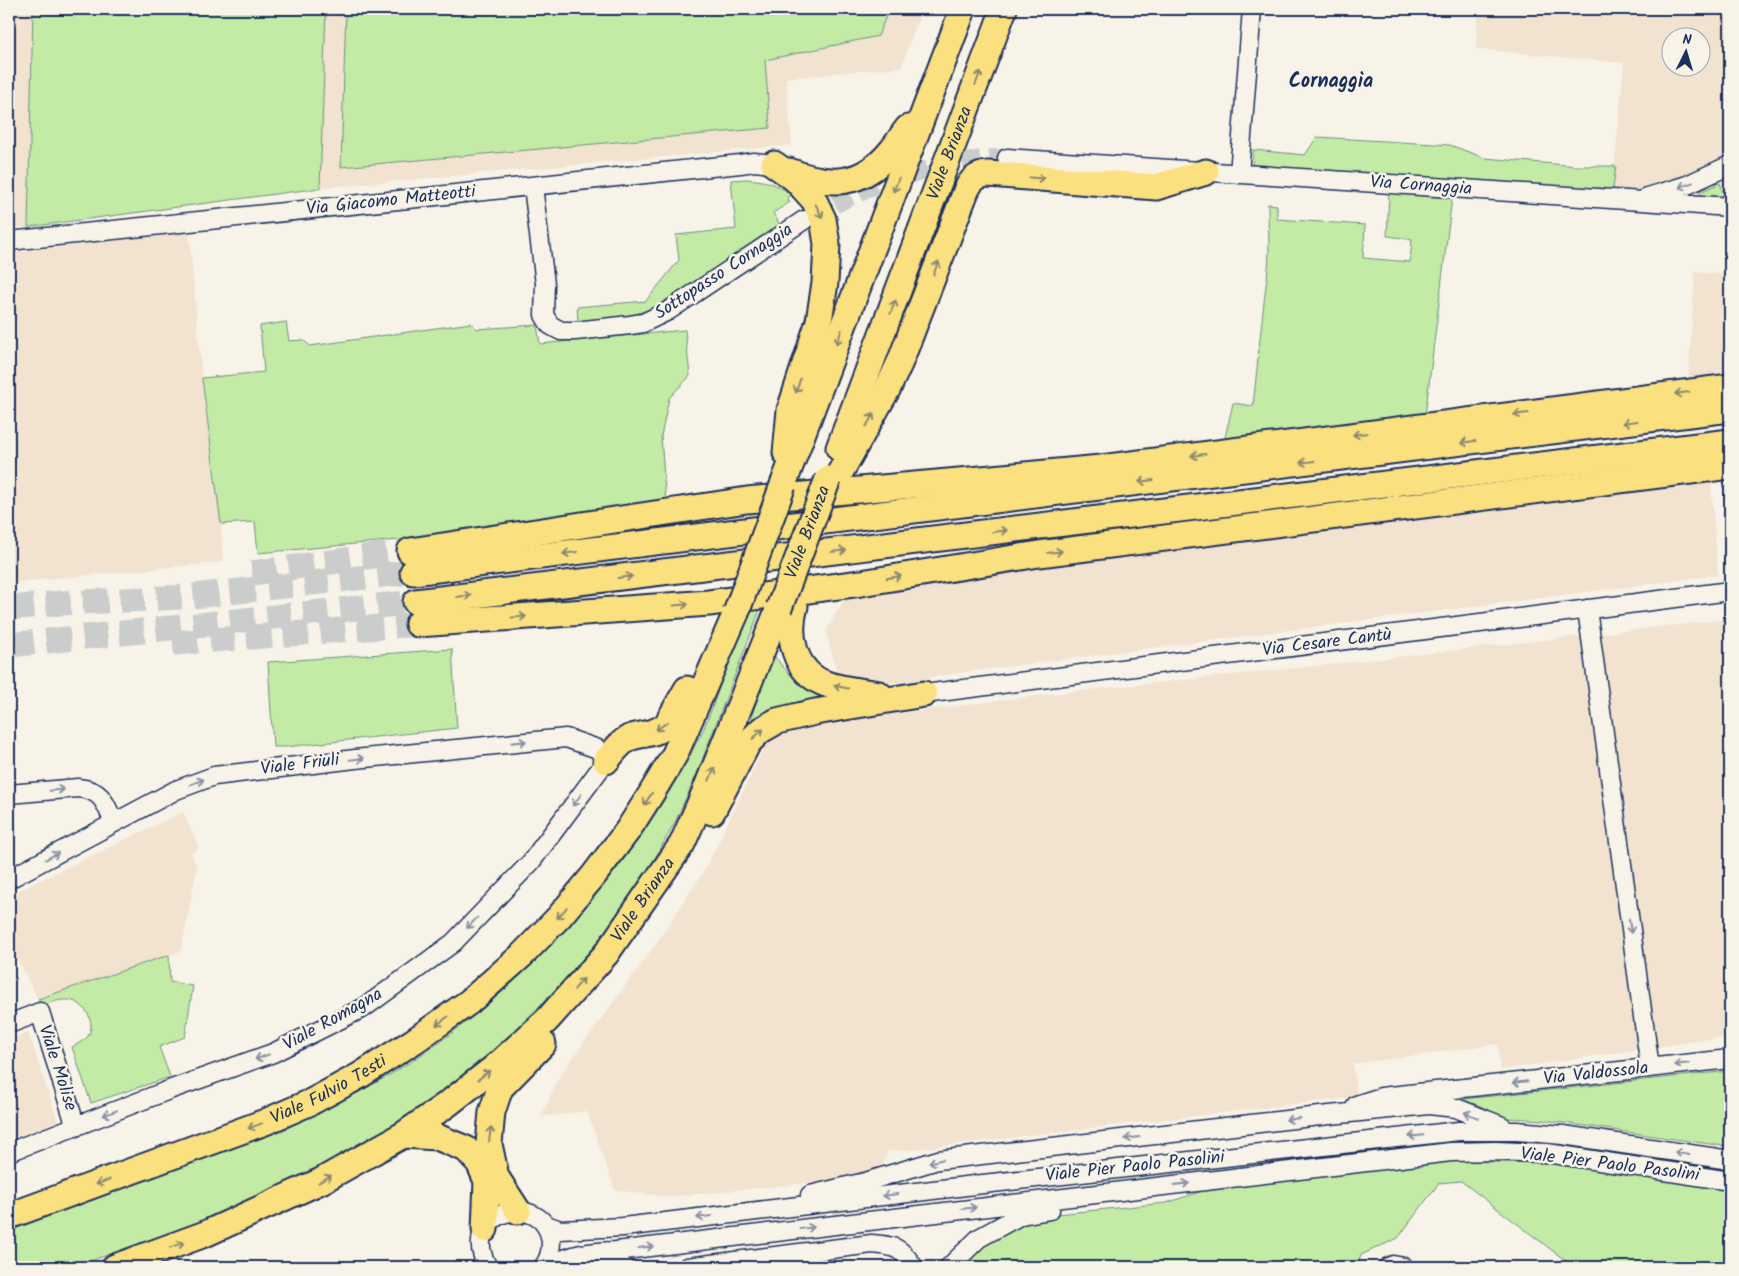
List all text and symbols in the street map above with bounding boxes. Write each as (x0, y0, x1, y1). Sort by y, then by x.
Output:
north arrow (1662, 28, 1712, 78)
text: N (1682, 29, 1693, 51)
district label: Cornaggia (1289, 66, 1373, 98)
one-way arrow (974, 70, 983, 86)
street label: Viale Brianza (919, 102, 981, 204)
street label: Via Cornaggia (1369, 168, 1473, 204)
one-way arrow (1028, 173, 1044, 183)
one-way arrow (890, 177, 900, 192)
street label: Via Giacomo Matteotti (305, 178, 478, 224)
one-way arrow (1679, 181, 1694, 190)
one-way arrow (815, 203, 824, 218)
street label: Sottopasso Cornaggia (649, 216, 799, 328)
one-way arrow (932, 261, 942, 276)
one-way arrow (889, 299, 898, 315)
one-way arrow (833, 329, 843, 344)
one-way arrow (793, 378, 802, 393)
one-way arrow (1674, 388, 1690, 398)
one-way arrow (1513, 409, 1529, 419)
one-way arrow (865, 414, 875, 428)
one-way arrow (1622, 417, 1638, 427)
one-way arrow (1352, 429, 1368, 439)
one-way arrow (1461, 437, 1477, 447)
one-way arrow (1191, 450, 1207, 460)
one-way arrow (1300, 457, 1316, 467)
one-way arrow (1138, 477, 1154, 487)
street label: Viale Brianza (777, 481, 839, 583)
one-way arrow (992, 526, 1008, 536)
one-way arrow (831, 546, 847, 556)
one-way arrow (1046, 547, 1062, 557)
one-way arrow (562, 548, 578, 558)
one-way arrow (617, 572, 633, 582)
one-way arrow (886, 572, 902, 582)
one-way arrow (456, 591, 472, 601)
one-way arrow (673, 600, 689, 610)
one-way arrow (511, 612, 527, 621)
street label: Via Cesare Cantù (1261, 621, 1394, 665)
one-way arrow (833, 682, 849, 692)
one-way arrow (656, 721, 669, 732)
one-way arrow (751, 728, 764, 740)
one-way arrow (510, 738, 526, 747)
street label: Viale Friuli (259, 746, 342, 784)
one-way arrow (349, 754, 365, 764)
one-way arrow (708, 767, 718, 782)
one-way arrow (189, 777, 204, 787)
one-way arrow (49, 785, 65, 795)
one-way arrow (642, 792, 652, 806)
one-way arrow (572, 793, 582, 807)
one-way arrow (44, 851, 59, 860)
street label: Viale Brianza (603, 851, 683, 949)
one-way arrow (557, 906, 568, 919)
one-way arrow (466, 917, 478, 929)
one-way arrow (1626, 918, 1636, 934)
one-way arrow (574, 977, 585, 990)
street label: Viale Romagna (278, 981, 388, 1059)
one-way arrow (435, 1016, 449, 1026)
street label: Viale Molise (29, 1021, 85, 1115)
street label: Viale Fulvio Testi (266, 1047, 393, 1133)
one-way arrow (254, 1052, 270, 1062)
street label: Via Valdossola (1542, 1054, 1650, 1094)
one-way arrow (1674, 1060, 1690, 1069)
one-way arrow (477, 1070, 490, 1081)
one-way arrow (1513, 1077, 1529, 1087)
one-way arrow (103, 1109, 118, 1118)
one-way arrow (1464, 1109, 1479, 1119)
one-way arrow (1286, 1114, 1302, 1124)
one-way arrow (248, 1122, 263, 1131)
one-way arrow (485, 1126, 495, 1142)
one-way arrow (1409, 1131, 1425, 1141)
one-way arrow (1124, 1133, 1140, 1143)
street label: Viale Pier Paolo Pasolini (1519, 1140, 1702, 1190)
street label: Viale Pier Paolo Pasolini (1044, 1143, 1227, 1191)
one-way arrow (1674, 1147, 1690, 1157)
one-way arrow (929, 1157, 945, 1166)
one-way arrow (318, 1174, 333, 1184)
one-way arrow (95, 1178, 111, 1187)
one-way arrow (1174, 1179, 1190, 1189)
one-way arrow (882, 1190, 898, 1200)
one-way arrow (960, 1203, 976, 1213)
one-way arrow (696, 1212, 712, 1222)
one-way arrow (799, 1223, 815, 1233)
one-way arrow (169, 1240, 184, 1249)
one-way arrow (638, 1242, 654, 1252)

